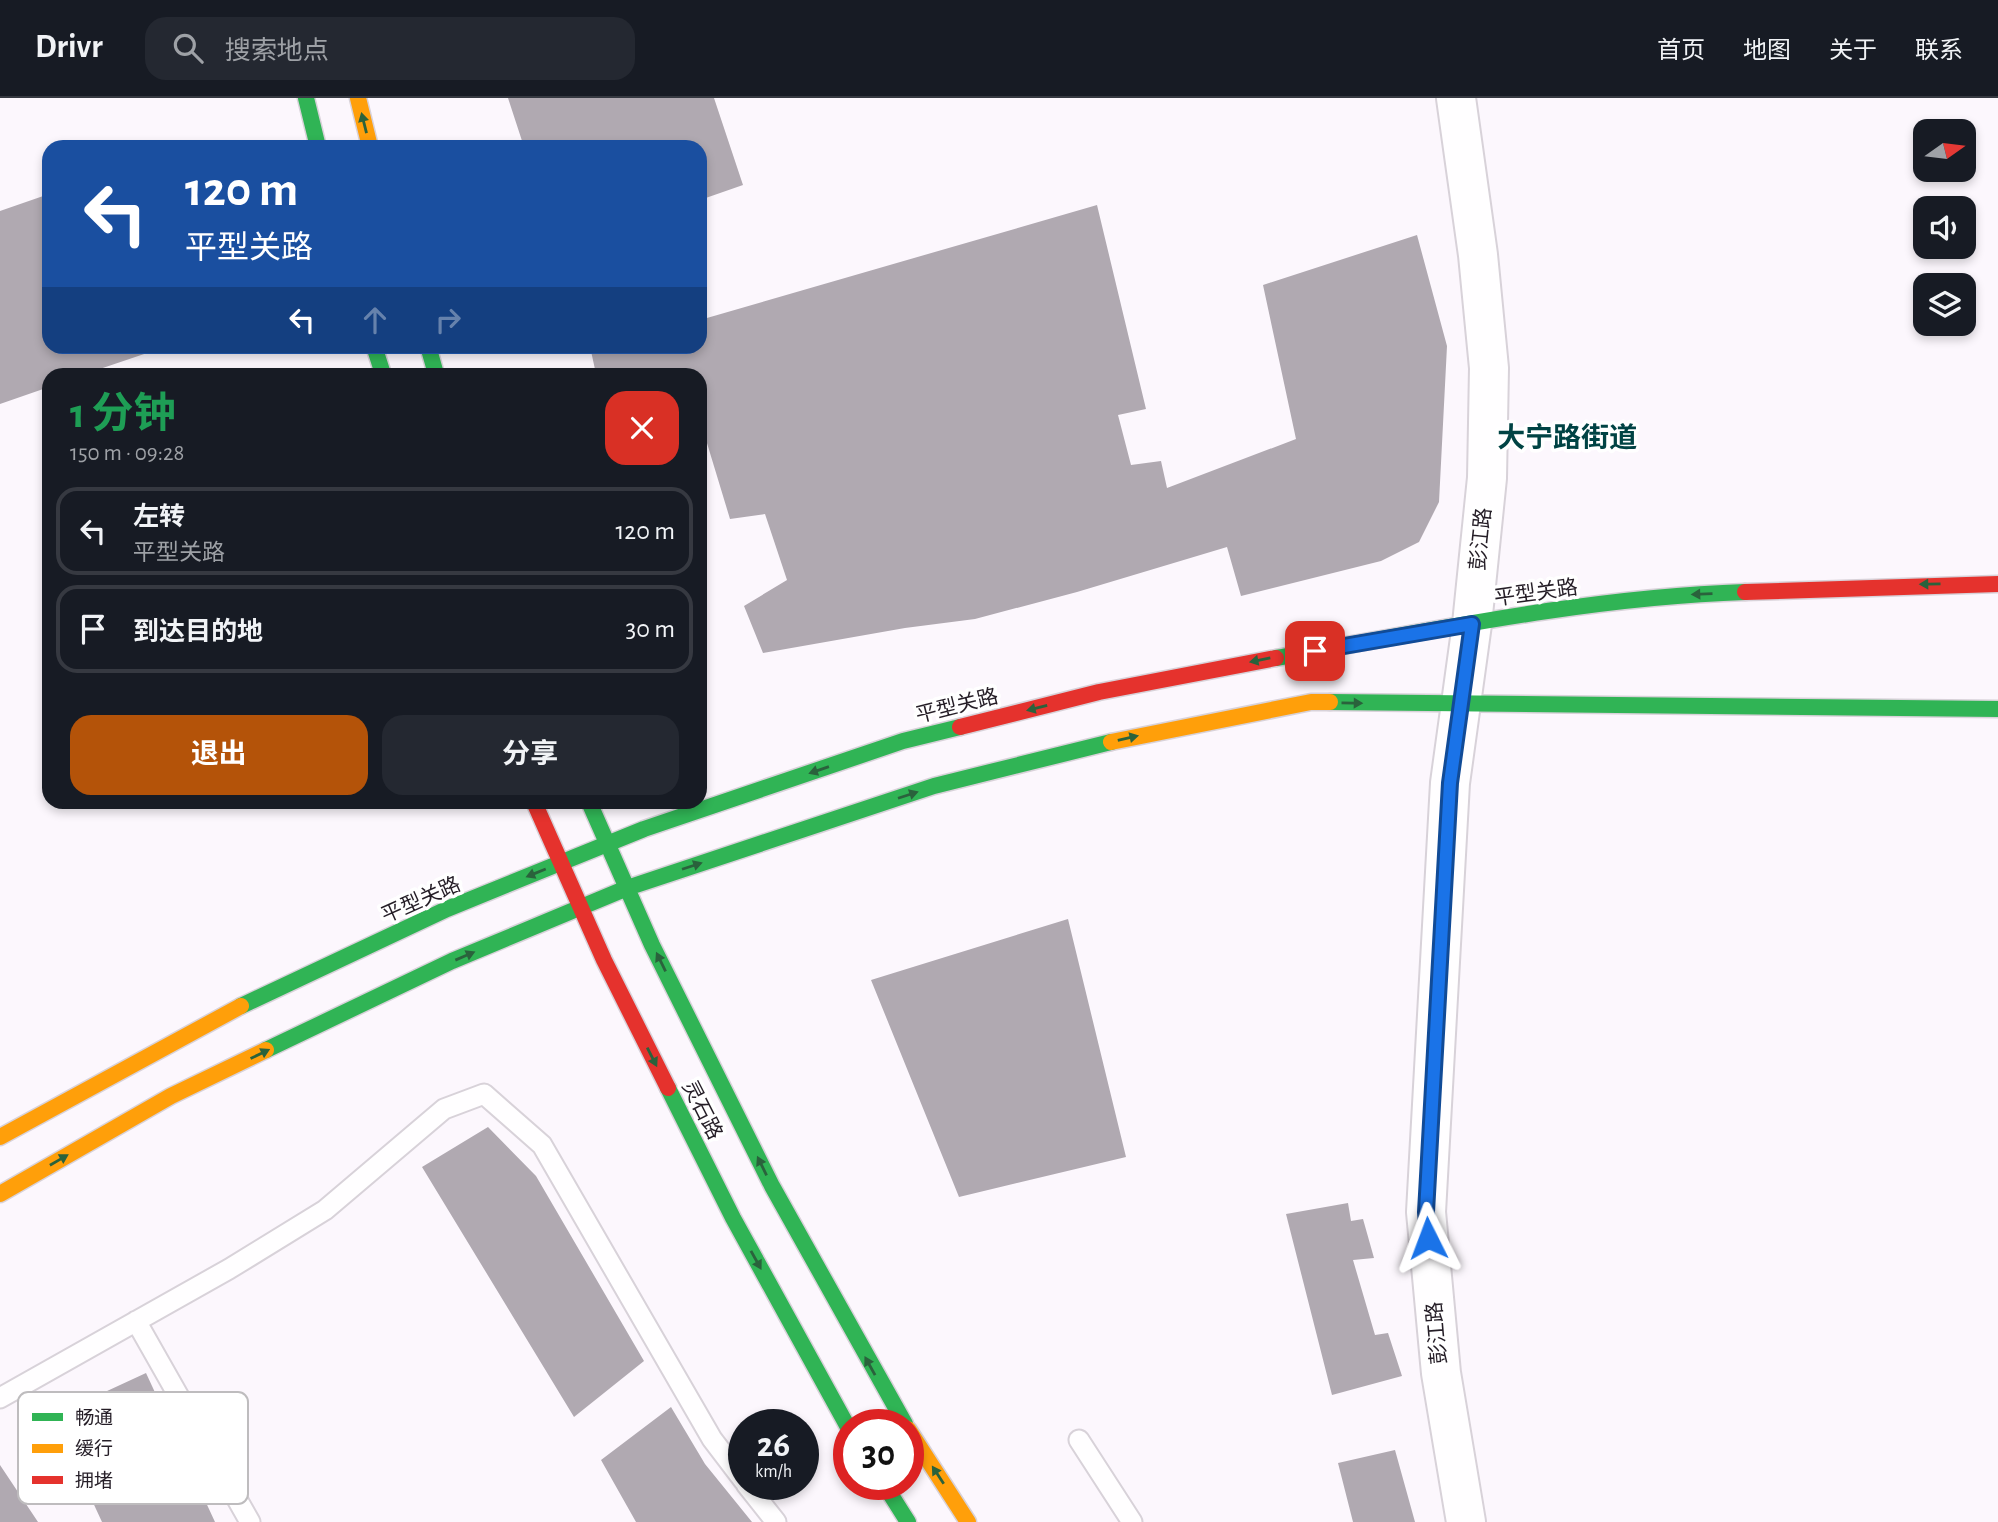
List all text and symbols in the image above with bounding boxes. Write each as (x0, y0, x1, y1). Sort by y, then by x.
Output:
search box (145, 17, 635, 80)
icon: search (169, 29, 207, 67)
text: Drivr (35, 31, 103, 64)
text: 搜索地点 (225, 38, 329, 64)
text: 首页 (1657, 39, 1705, 63)
text: 地图 (1743, 39, 1791, 63)
text: 关于 (1829, 39, 1877, 63)
text: 联系 (1915, 39, 1963, 63)
one-way arrow (358, 111, 369, 133)
north arrow (1913, 119, 1976, 182)
map controls (1913, 119, 1976, 336)
text: 120 m (185, 166, 298, 215)
icon: left (70, 168, 161, 259)
button: sound (1913, 196, 1976, 259)
text: 平型关路 (185, 232, 313, 264)
button: layers (1913, 273, 1976, 336)
icon: left (283, 301, 321, 339)
icon: ahead (356, 301, 394, 339)
icon: right (429, 301, 467, 339)
button: close (605, 391, 679, 465)
text: 1 分钟 (70, 393, 175, 435)
district label: 大宁路街道 (1497, 422, 1637, 453)
text: 150 m · 09:28 (70, 442, 184, 465)
text: 左转 (133, 504, 185, 530)
street label: 彭江路 (1466, 506, 1495, 571)
icon: left (74, 512, 112, 550)
text: 120 m (615, 518, 675, 544)
text: 平型关路 (133, 542, 225, 565)
street label: 平型关路 (1493, 576, 1579, 609)
one-way arrow (1919, 578, 1941, 590)
one-way arrow (1691, 588, 1713, 599)
icon: arrive (74, 610, 112, 648)
text: 30 m (625, 616, 675, 642)
text: 到达目的地 (133, 619, 263, 645)
pin (1285, 621, 1345, 681)
icon: arrive (1296, 632, 1334, 670)
one-way arrow (1249, 655, 1271, 666)
street label: 平型关路 (913, 685, 1000, 726)
one-way arrow (1342, 697, 1364, 709)
one-way arrow (1026, 703, 1048, 714)
button: 退出 (70, 715, 368, 795)
button: 分享 (382, 715, 679, 795)
one-way arrow (1117, 732, 1139, 743)
one-way arrow (808, 765, 829, 776)
one-way arrow (898, 789, 919, 800)
one-way arrow (682, 860, 703, 871)
one-way arrow (526, 867, 546, 879)
street label: 平型关路 (378, 872, 464, 927)
one-way arrow (455, 950, 476, 961)
one-way arrow (655, 952, 667, 972)
one-way arrow (647, 1047, 658, 1067)
one-way arrow (250, 1049, 270, 1060)
street label: 灵石路 (678, 1077, 727, 1143)
one-way arrow (50, 1154, 69, 1166)
one-way arrow (757, 1156, 768, 1176)
position arrow (1391, 1201, 1465, 1275)
one-way arrow (750, 1250, 762, 1269)
street label: 彭江路 (1423, 1301, 1450, 1365)
one-way arrow (865, 1356, 876, 1376)
legend (18, 1392, 248, 1504)
text: 畅通 (75, 1408, 113, 1428)
speed limit sign: 30 (833, 1409, 924, 1500)
text: 26 (757, 1428, 790, 1463)
text: 缓行 (75, 1438, 113, 1459)
text: km/h (755, 1463, 792, 1481)
one-way arrow (932, 1466, 945, 1485)
text: 拥堵 (75, 1470, 113, 1491)

